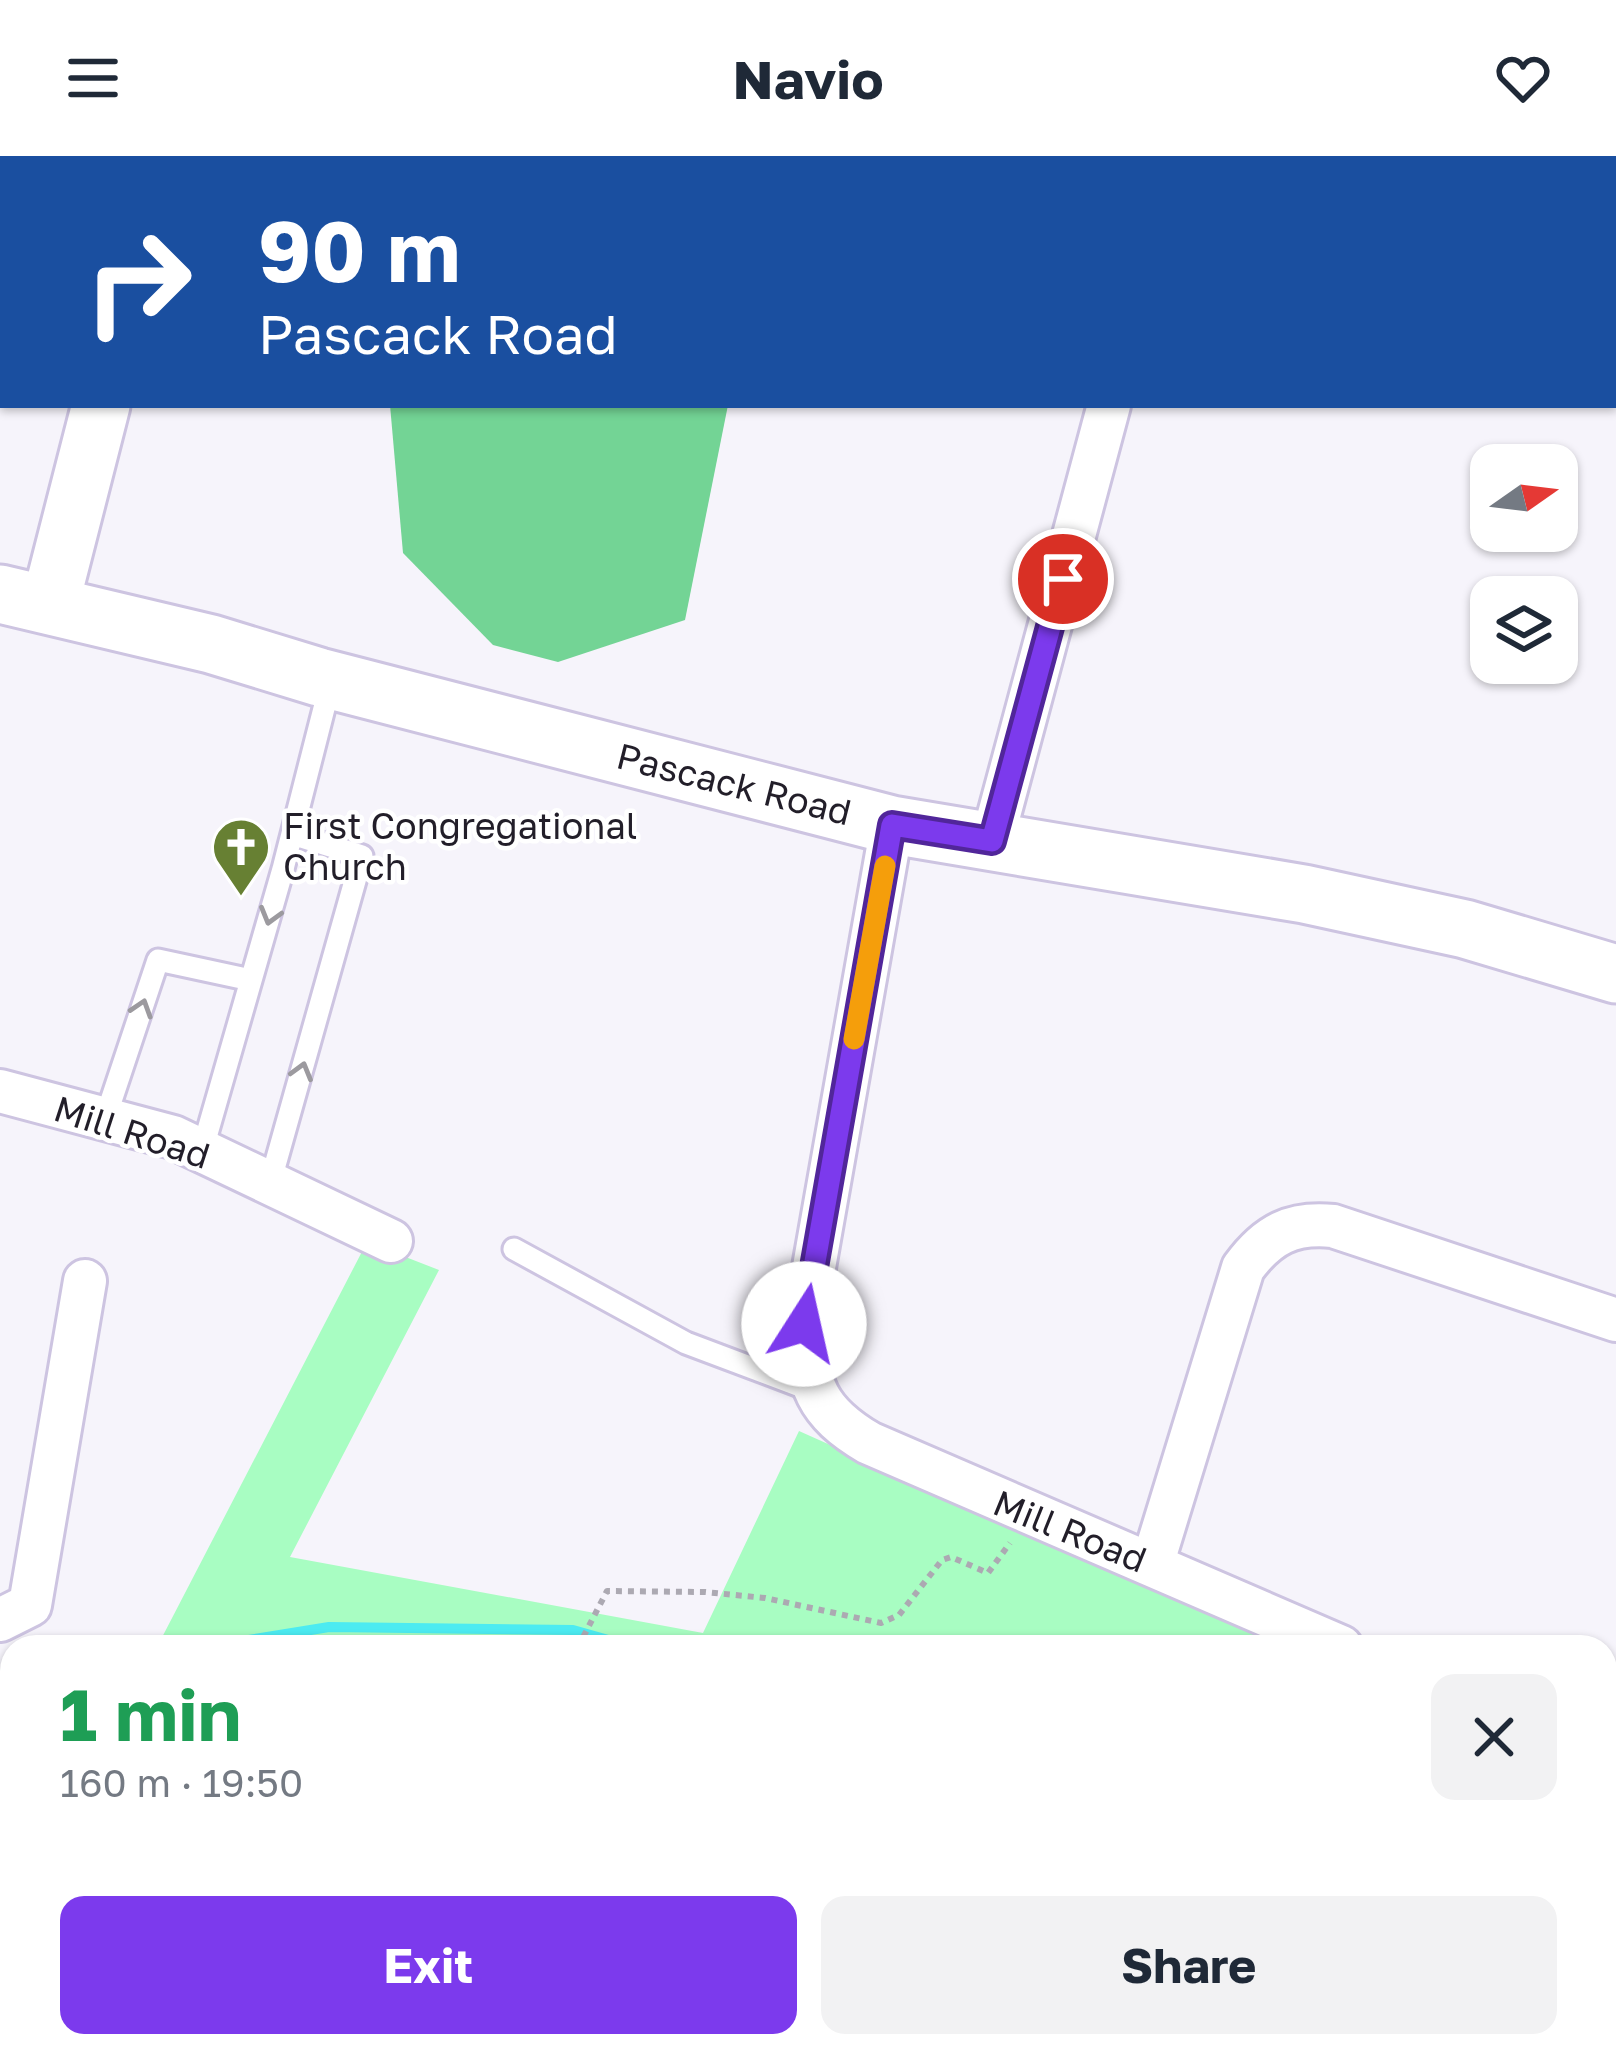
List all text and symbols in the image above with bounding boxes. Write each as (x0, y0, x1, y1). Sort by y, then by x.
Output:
icon: menu (60, 45, 126, 111)
icon: heart (1490, 45, 1556, 111)
text: Navio (732, 46, 884, 111)
text: 90 m (258, 200, 460, 300)
icon: right (60, 204, 216, 360)
text: Pascack Road (258, 301, 618, 366)
north arrow (1470, 444, 1578, 552)
map controls (1470, 444, 1578, 684)
pin (1012, 528, 1114, 630)
icon: arrive (1030, 546, 1096, 612)
button: layers (1470, 576, 1578, 684)
street label: Pascack Road (613, 734, 856, 833)
place label: First Congregational Church (283, 804, 637, 888)
church icon: First Congregational Church (210, 816, 272, 898)
one-way arrow (259, 904, 284, 925)
one-way arrow (127, 998, 152, 1019)
one-way arrow (287, 1061, 312, 1082)
street label: Mill Road (49, 1086, 215, 1177)
position arrow (741, 1261, 867, 1387)
street label: Mill Road (988, 1480, 1153, 1581)
text: 1 min (60, 1670, 241, 1757)
button: close (1431, 1674, 1557, 1800)
text: 160 m · 19:50 (60, 1759, 303, 1806)
button: Exit (60, 1896, 797, 2034)
button: Share (821, 1896, 1557, 2034)

